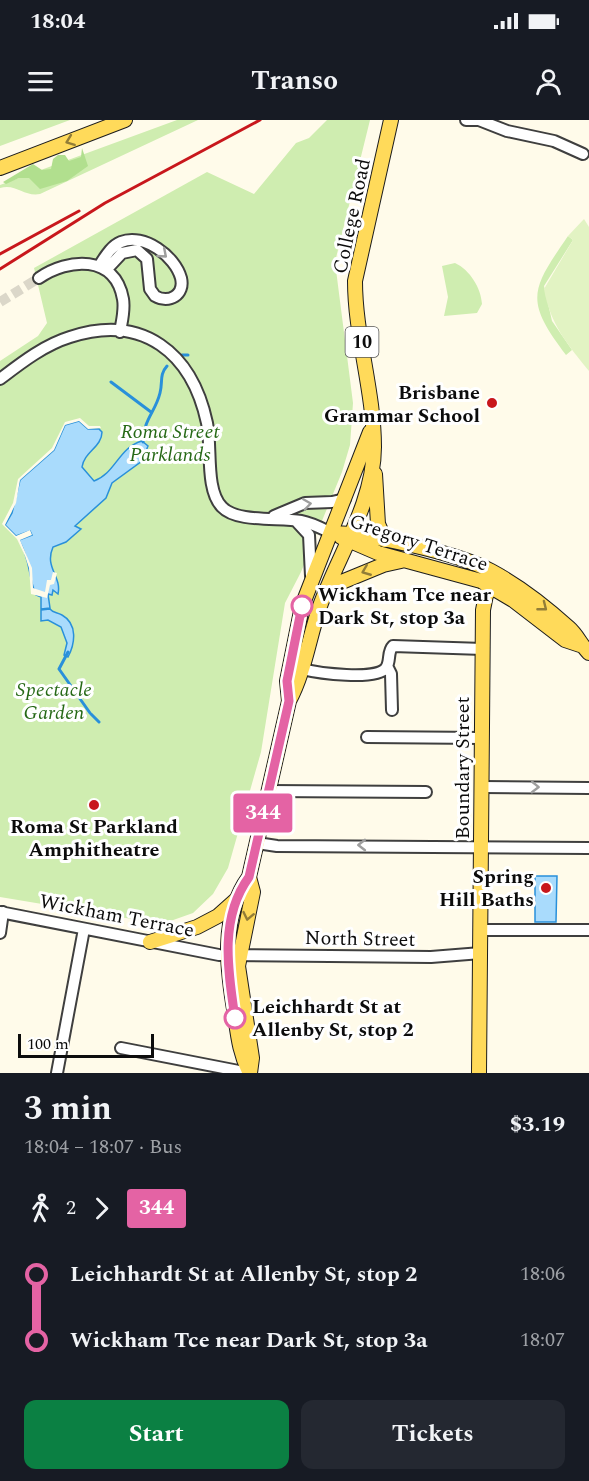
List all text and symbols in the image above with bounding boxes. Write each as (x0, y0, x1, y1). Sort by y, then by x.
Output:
text: 18:04 (30, 5, 85, 38)
text: Transo (251, 60, 338, 102)
icon: menu (24, 65, 57, 98)
icon: person (532, 65, 565, 98)
one-way arrow (65, 133, 76, 146)
street label: College Road (325, 156, 379, 277)
one-way arrow (157, 247, 168, 258)
road number: 10 (346, 327, 378, 357)
place label: Brisbane Grammar School (324, 378, 480, 431)
marker: Brisbane Grammar School (485, 396, 499, 410)
park label: Roma Street Parklands (120, 417, 220, 470)
one-way arrow (302, 499, 312, 511)
street label: Gregory Terrace (345, 506, 492, 580)
one-way arrow (362, 564, 373, 576)
place label: Wickham Tce near Dark St, stop 3a (318, 580, 491, 633)
marker: Wickham Tce near Dark St, stop 3a (291, 595, 313, 617)
one-way arrow (537, 600, 548, 611)
park label: Spectacle Garden (16, 675, 92, 728)
street label: Boundary Street (448, 697, 478, 840)
one-way arrow (531, 781, 540, 794)
line badge: 344 (228, 794, 298, 832)
text: 344 (245, 797, 281, 829)
marker: Roma St Parkland Amphitheatre (87, 798, 101, 812)
place label: Roma St Parkland Amphitheatre (10, 812, 178, 865)
one-way arrow (358, 839, 367, 852)
place label: Spring Hill Baths (439, 862, 534, 915)
marker: Spring Hill Baths (539, 881, 553, 895)
street label: Wickham Terrace (37, 886, 197, 946)
one-way arrow (242, 911, 255, 921)
street label: North Street (304, 923, 416, 955)
place label: Leichhardt St at Allenby St, stop 2 (252, 992, 414, 1045)
marker: Leichhardt St at Allenby St, stop 2 (224, 1007, 246, 1029)
scale bar (18, 1031, 154, 1058)
text: 100 m (27, 1032, 69, 1056)
text: 3 min (24, 1084, 112, 1134)
text: $3.19 (510, 1108, 565, 1141)
text: 18:04 – 18:07 · Bus (24, 1132, 182, 1162)
icon: walk (24, 1192, 57, 1225)
icon: forward (85, 1192, 118, 1225)
text: 344 (139, 1192, 174, 1224)
text: 2 (66, 1193, 76, 1223)
text: Leichhardt St at Allenby St, stop 2 (70, 1258, 417, 1291)
text: 18:06 (520, 1259, 565, 1289)
text: Wickham Tce near Dark St, stop 3a (70, 1324, 427, 1357)
text: 18:07 (520, 1325, 565, 1355)
button: Start (24, 1400, 289, 1469)
button: Tickets (301, 1400, 565, 1469)

